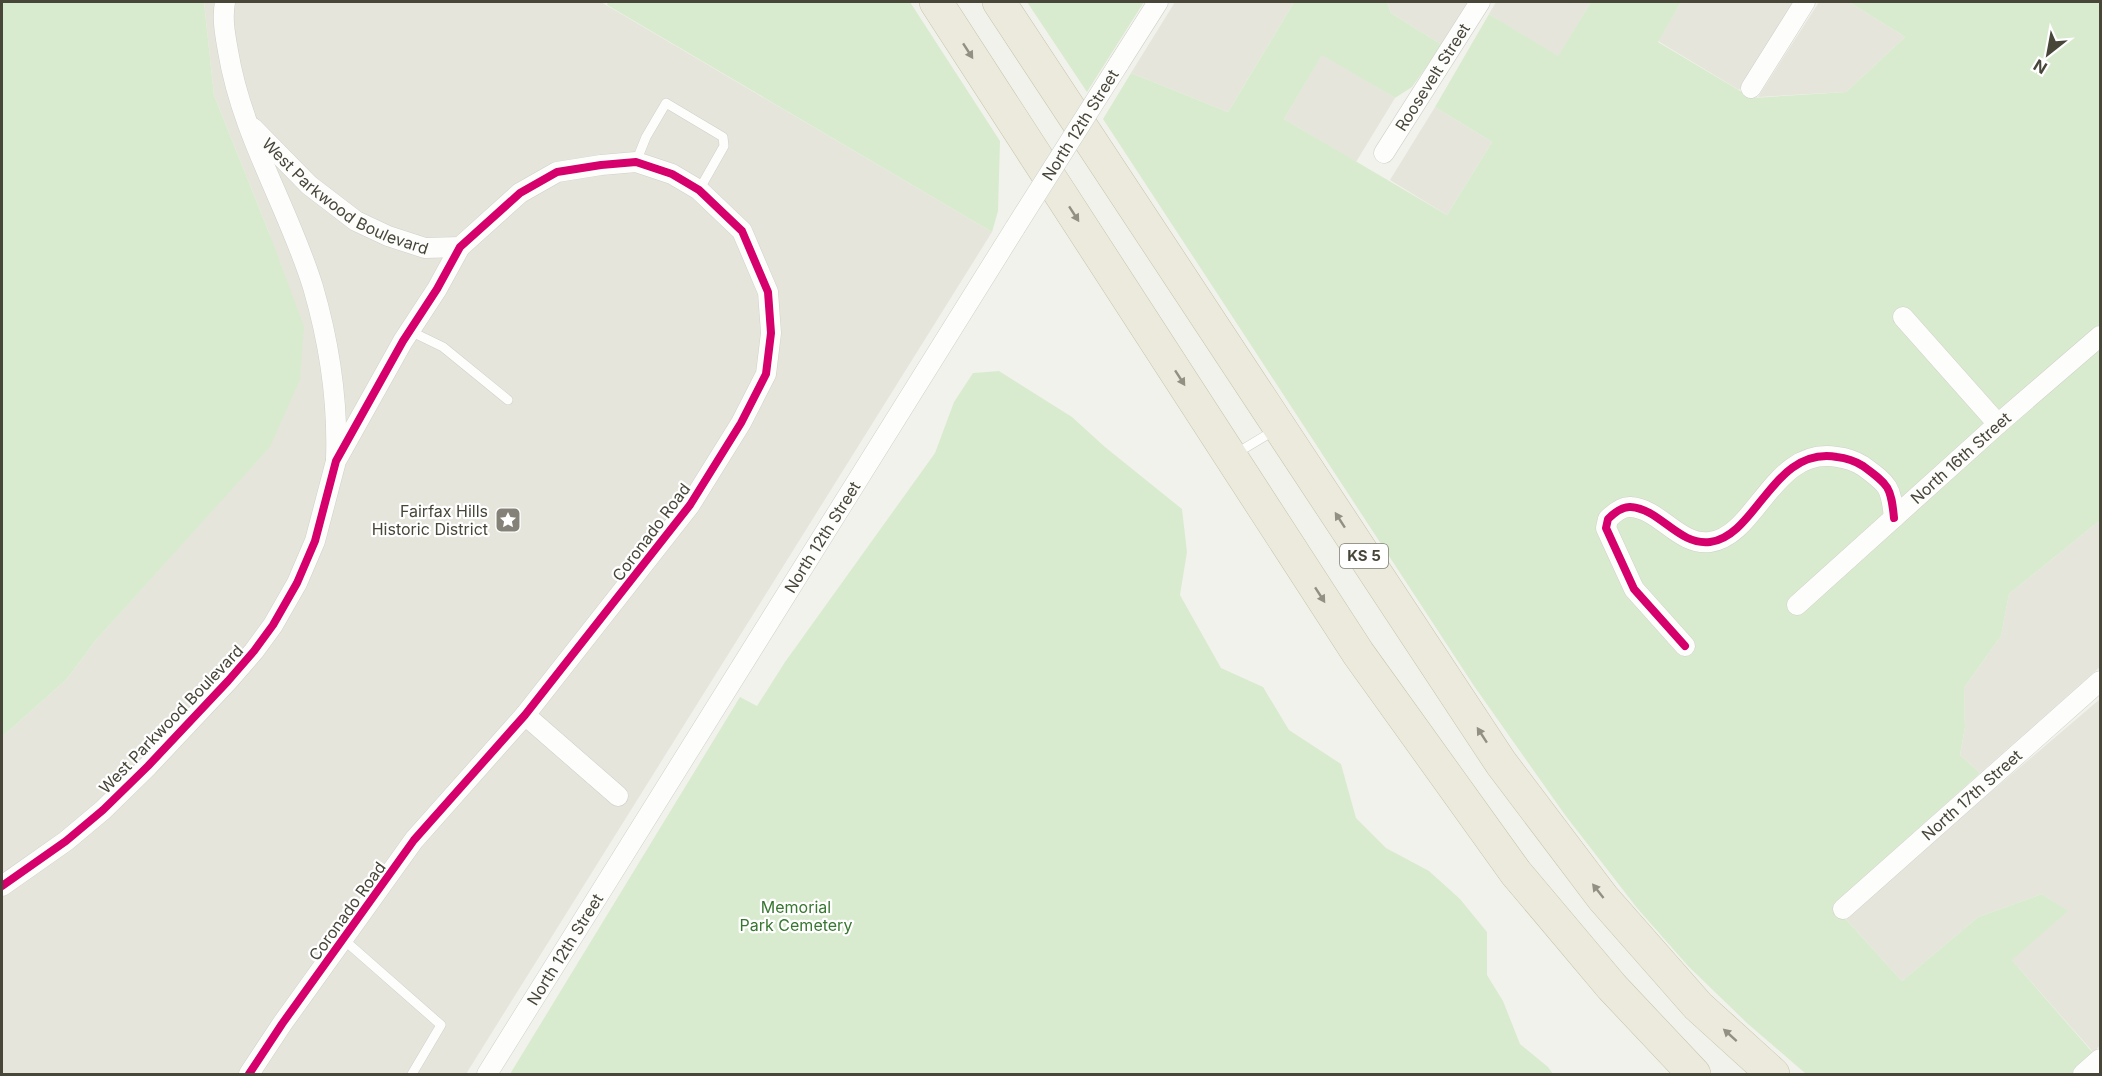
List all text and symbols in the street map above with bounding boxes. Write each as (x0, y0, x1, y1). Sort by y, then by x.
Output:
street label: Roosevelt Street (1391, 19, 1474, 135)
north arrow (2018, 24, 2078, 84)
one-way arrow (962, 42, 974, 58)
text: N (2030, 55, 2051, 79)
street label: North 12th Street (1038, 66, 1123, 184)
street label: West Parkwood Boulevard (258, 134, 431, 258)
one-way arrow (1068, 206, 1080, 222)
one-way arrow (1174, 370, 1185, 386)
street label: North 16th Street (1906, 408, 2015, 508)
street label: North 12th Street (780, 478, 864, 596)
street label: Coronado Road (608, 479, 694, 585)
place label: Fairfax Hills Historic District (372, 501, 488, 539)
place icon: Fairfax Hills Historic District (493, 505, 523, 535)
one-way arrow (1334, 512, 1346, 528)
road number: KS 5 (1340, 544, 1388, 568)
one-way arrow (1314, 587, 1325, 603)
street label: West Parkwood Boulevard (95, 641, 247, 797)
one-way arrow (1477, 727, 1488, 743)
street label: North 17th Street (1917, 745, 2026, 845)
street label: Coronado Road (304, 858, 390, 964)
one-way arrow (1593, 884, 1605, 899)
street label: North 12th Street (523, 890, 607, 1009)
park label: Memorial Park Cemetery (740, 897, 852, 935)
one-way arrow (1723, 1029, 1738, 1042)

